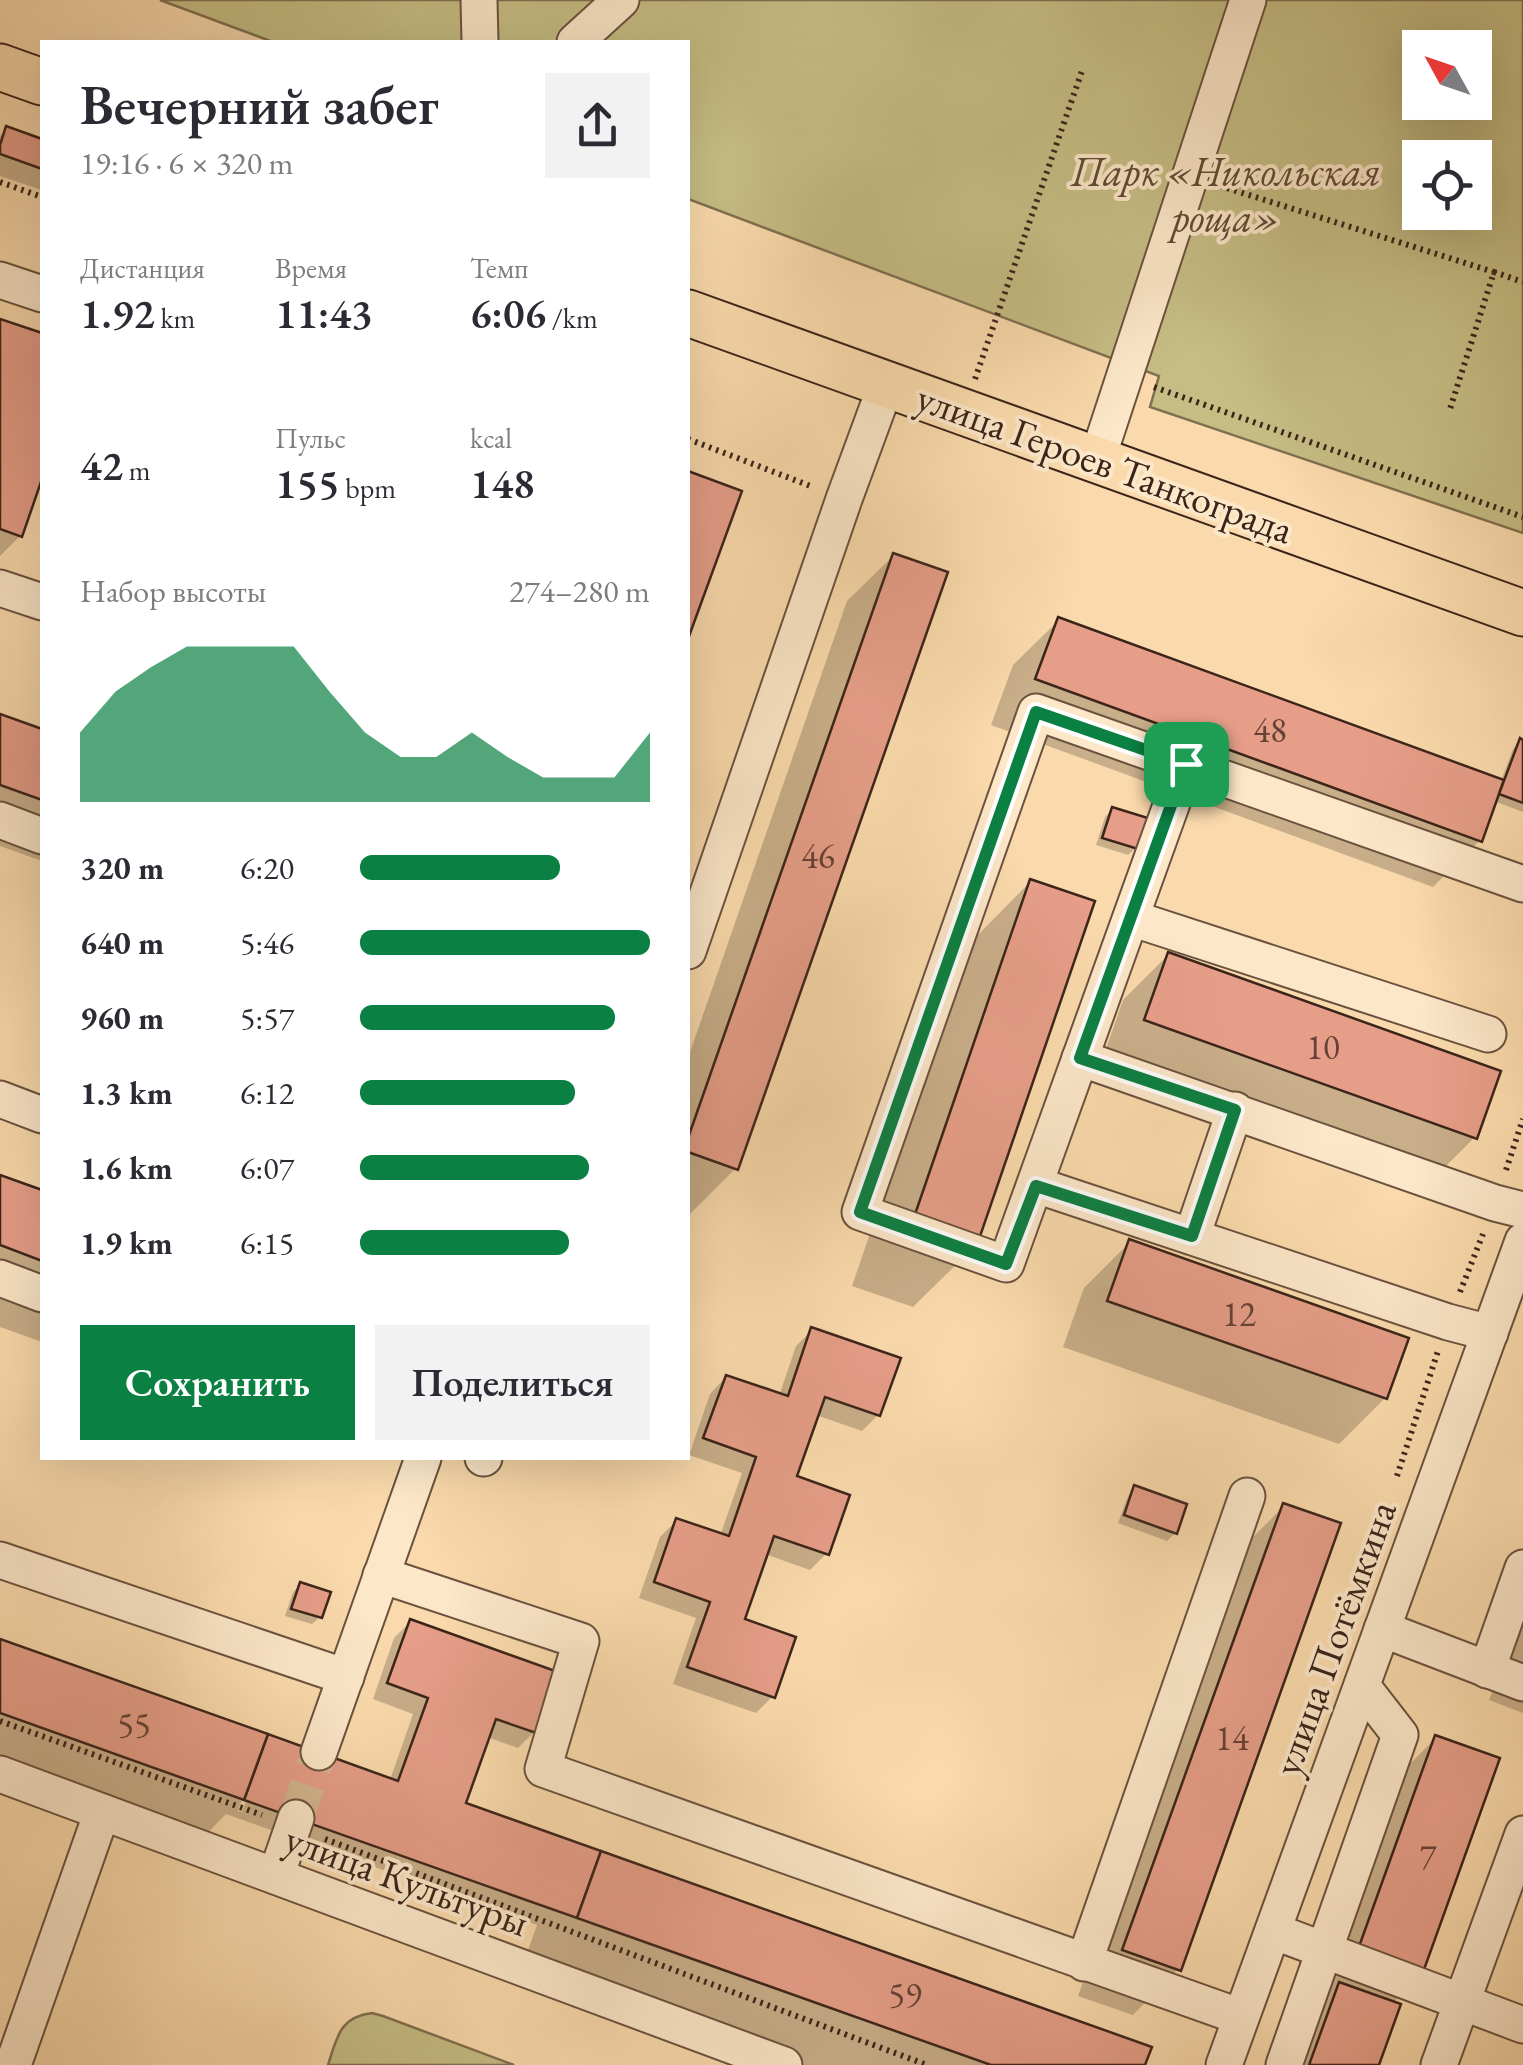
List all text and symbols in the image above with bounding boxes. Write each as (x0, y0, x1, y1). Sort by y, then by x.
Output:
north arrow (1402, 30, 1492, 120)
map controls (1402, 30, 1492, 230)
text: Вечерний забег (80, 69, 439, 140)
button: share (545, 73, 650, 178)
button: locate (1402, 140, 1492, 230)
text: 19:16 · 6 × 320 m (80, 142, 293, 184)
park label: Парк «Никольская роща» (1070, 145, 1381, 243)
text: Дистанция (80, 250, 205, 286)
text: Время (275, 250, 347, 286)
text: Темп (470, 250, 528, 286)
text: 1.92 (80, 286, 155, 341)
text: 11:43 (275, 286, 373, 341)
text: 6:06 (470, 286, 546, 341)
text: km (155, 300, 195, 336)
text: /km (546, 300, 598, 336)
street label: улица Героев Танкограда (910, 371, 1300, 555)
text: Пульс (275, 420, 346, 456)
text: kcal (470, 420, 512, 456)
text: 42 (80, 438, 123, 493)
text: m (123, 452, 150, 488)
text: 155 (275, 456, 340, 511)
text: 148 (470, 456, 535, 511)
text: bpm (340, 470, 396, 506)
text: Набор высоты (80, 570, 266, 612)
text: 274–280 m (509, 570, 650, 612)
house number: 48 (1253, 707, 1287, 752)
pin (1144, 722, 1229, 807)
icon: arrive (1159, 737, 1214, 792)
house number: 46 (801, 833, 835, 878)
text: 320 m (80, 847, 164, 889)
text: 6:20 (240, 847, 294, 889)
text: 640 m (80, 922, 164, 964)
text: 5:46 (240, 922, 294, 964)
text: 960 m (80, 997, 164, 1039)
text: 5:57 (240, 997, 294, 1039)
house number: 10 (1306, 1024, 1340, 1069)
text: 1.3 km (80, 1072, 173, 1114)
text: 6:12 (240, 1072, 294, 1114)
text: 1.6 km (80, 1147, 173, 1189)
text: 6:07 (240, 1147, 294, 1189)
text: 1.9 km (80, 1222, 173, 1264)
text: 6:15 (240, 1222, 294, 1264)
house number: 12 (1222, 1291, 1256, 1336)
button: Сохранить (80, 1325, 355, 1440)
button: Поделиться (375, 1325, 650, 1440)
street label: улица Потёмкина (1260, 1494, 1408, 1782)
house number: 55 (117, 1702, 151, 1747)
house number: 14 (1215, 1715, 1249, 1760)
street label: улица Культуры (278, 1812, 536, 1948)
house number: 7 (1420, 1834, 1437, 1879)
house number: 59 (888, 1972, 922, 2017)

